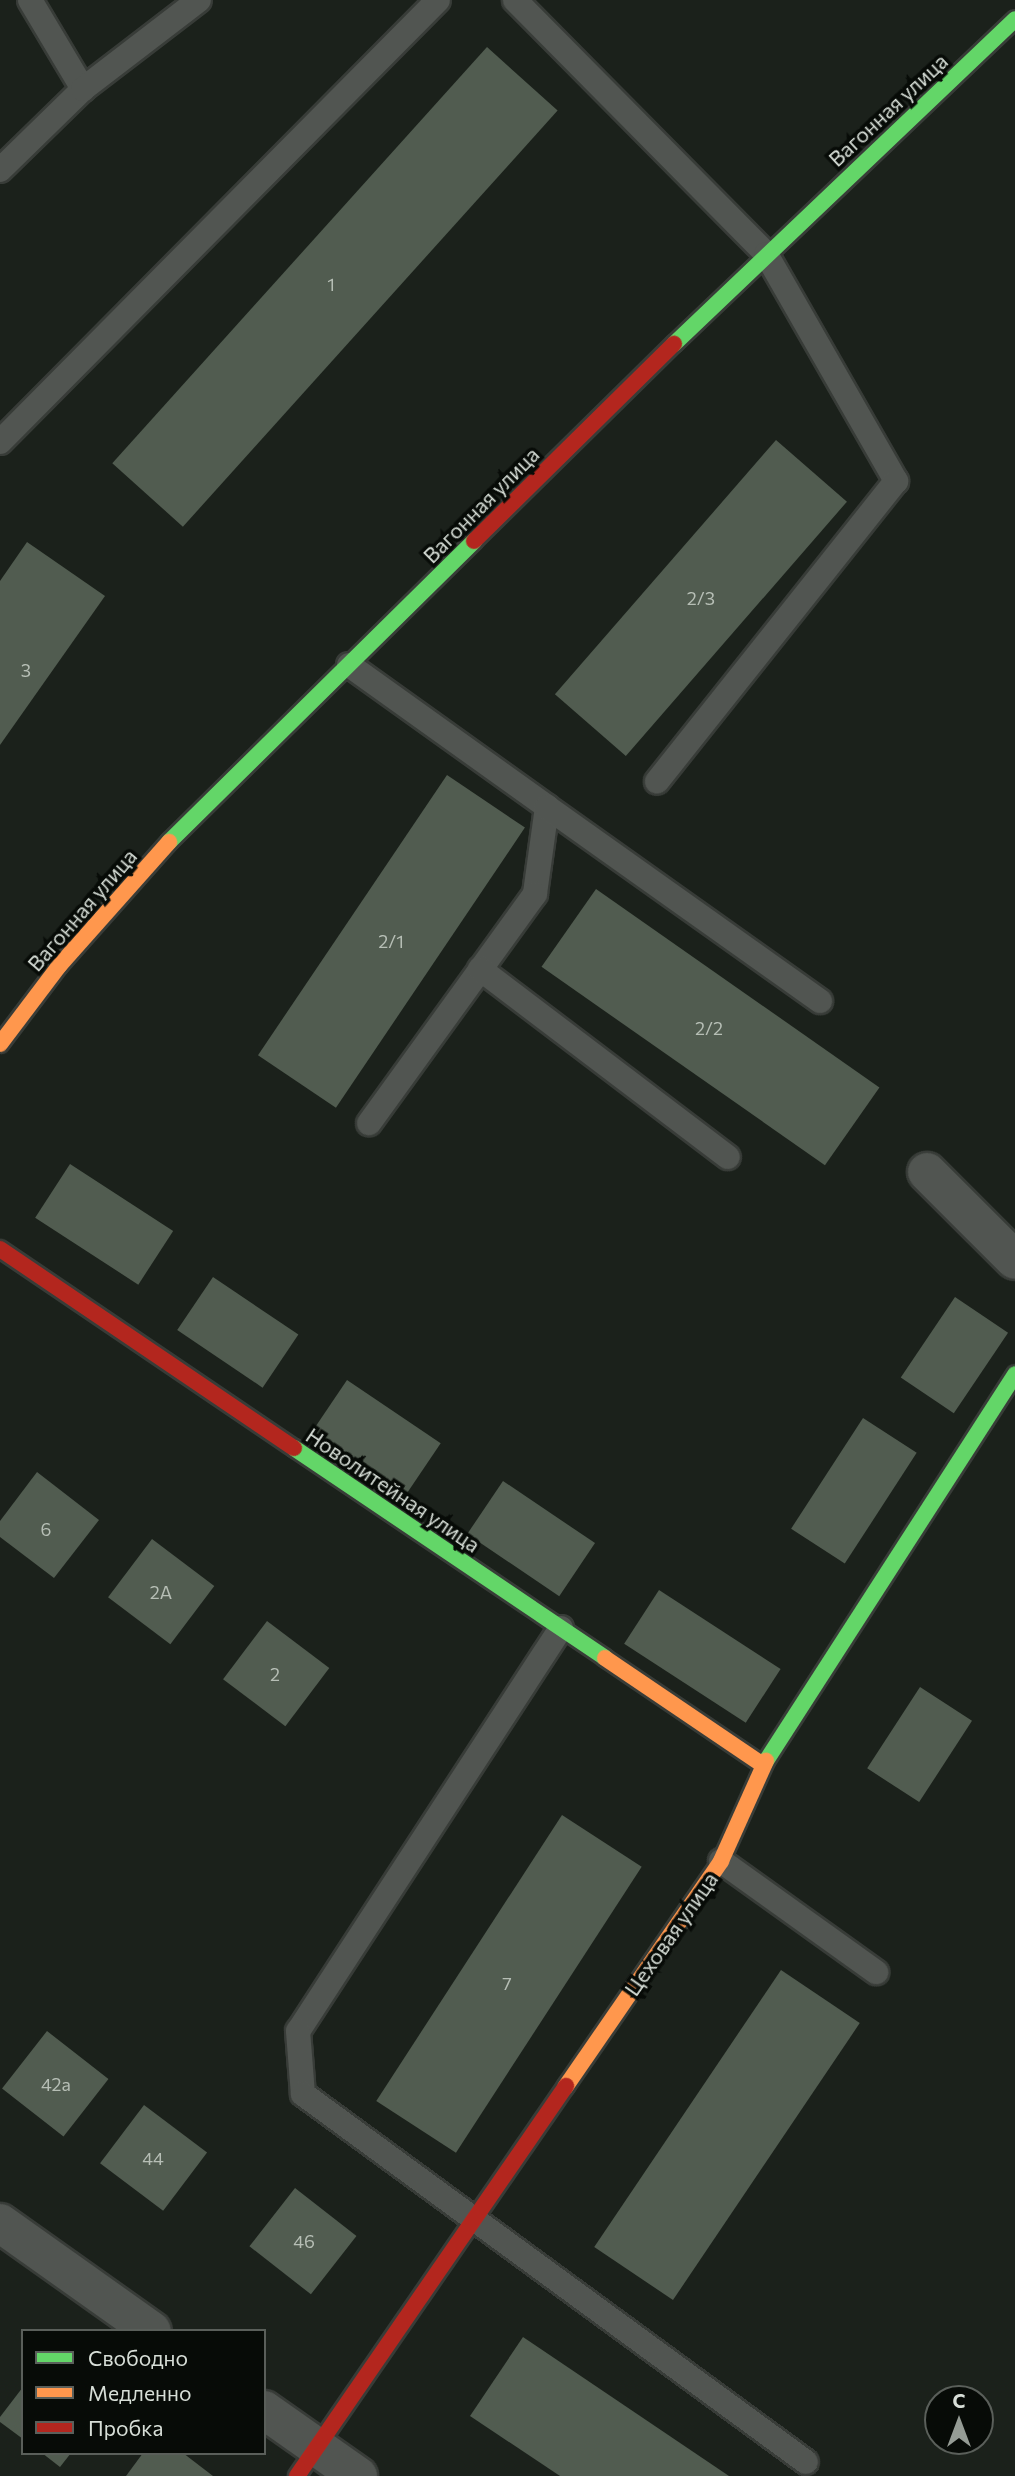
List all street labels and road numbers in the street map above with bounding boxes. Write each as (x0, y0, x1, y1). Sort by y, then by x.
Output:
street label: Вагонная улица (823, 48, 953, 172)
street label: Вагонная улица (418, 442, 544, 568)
street label: Вагонная улица (22, 844, 142, 976)
street label: Новолитейная улица (301, 1422, 485, 1558)
street label: Цеховая улица (619, 1867, 723, 2001)

